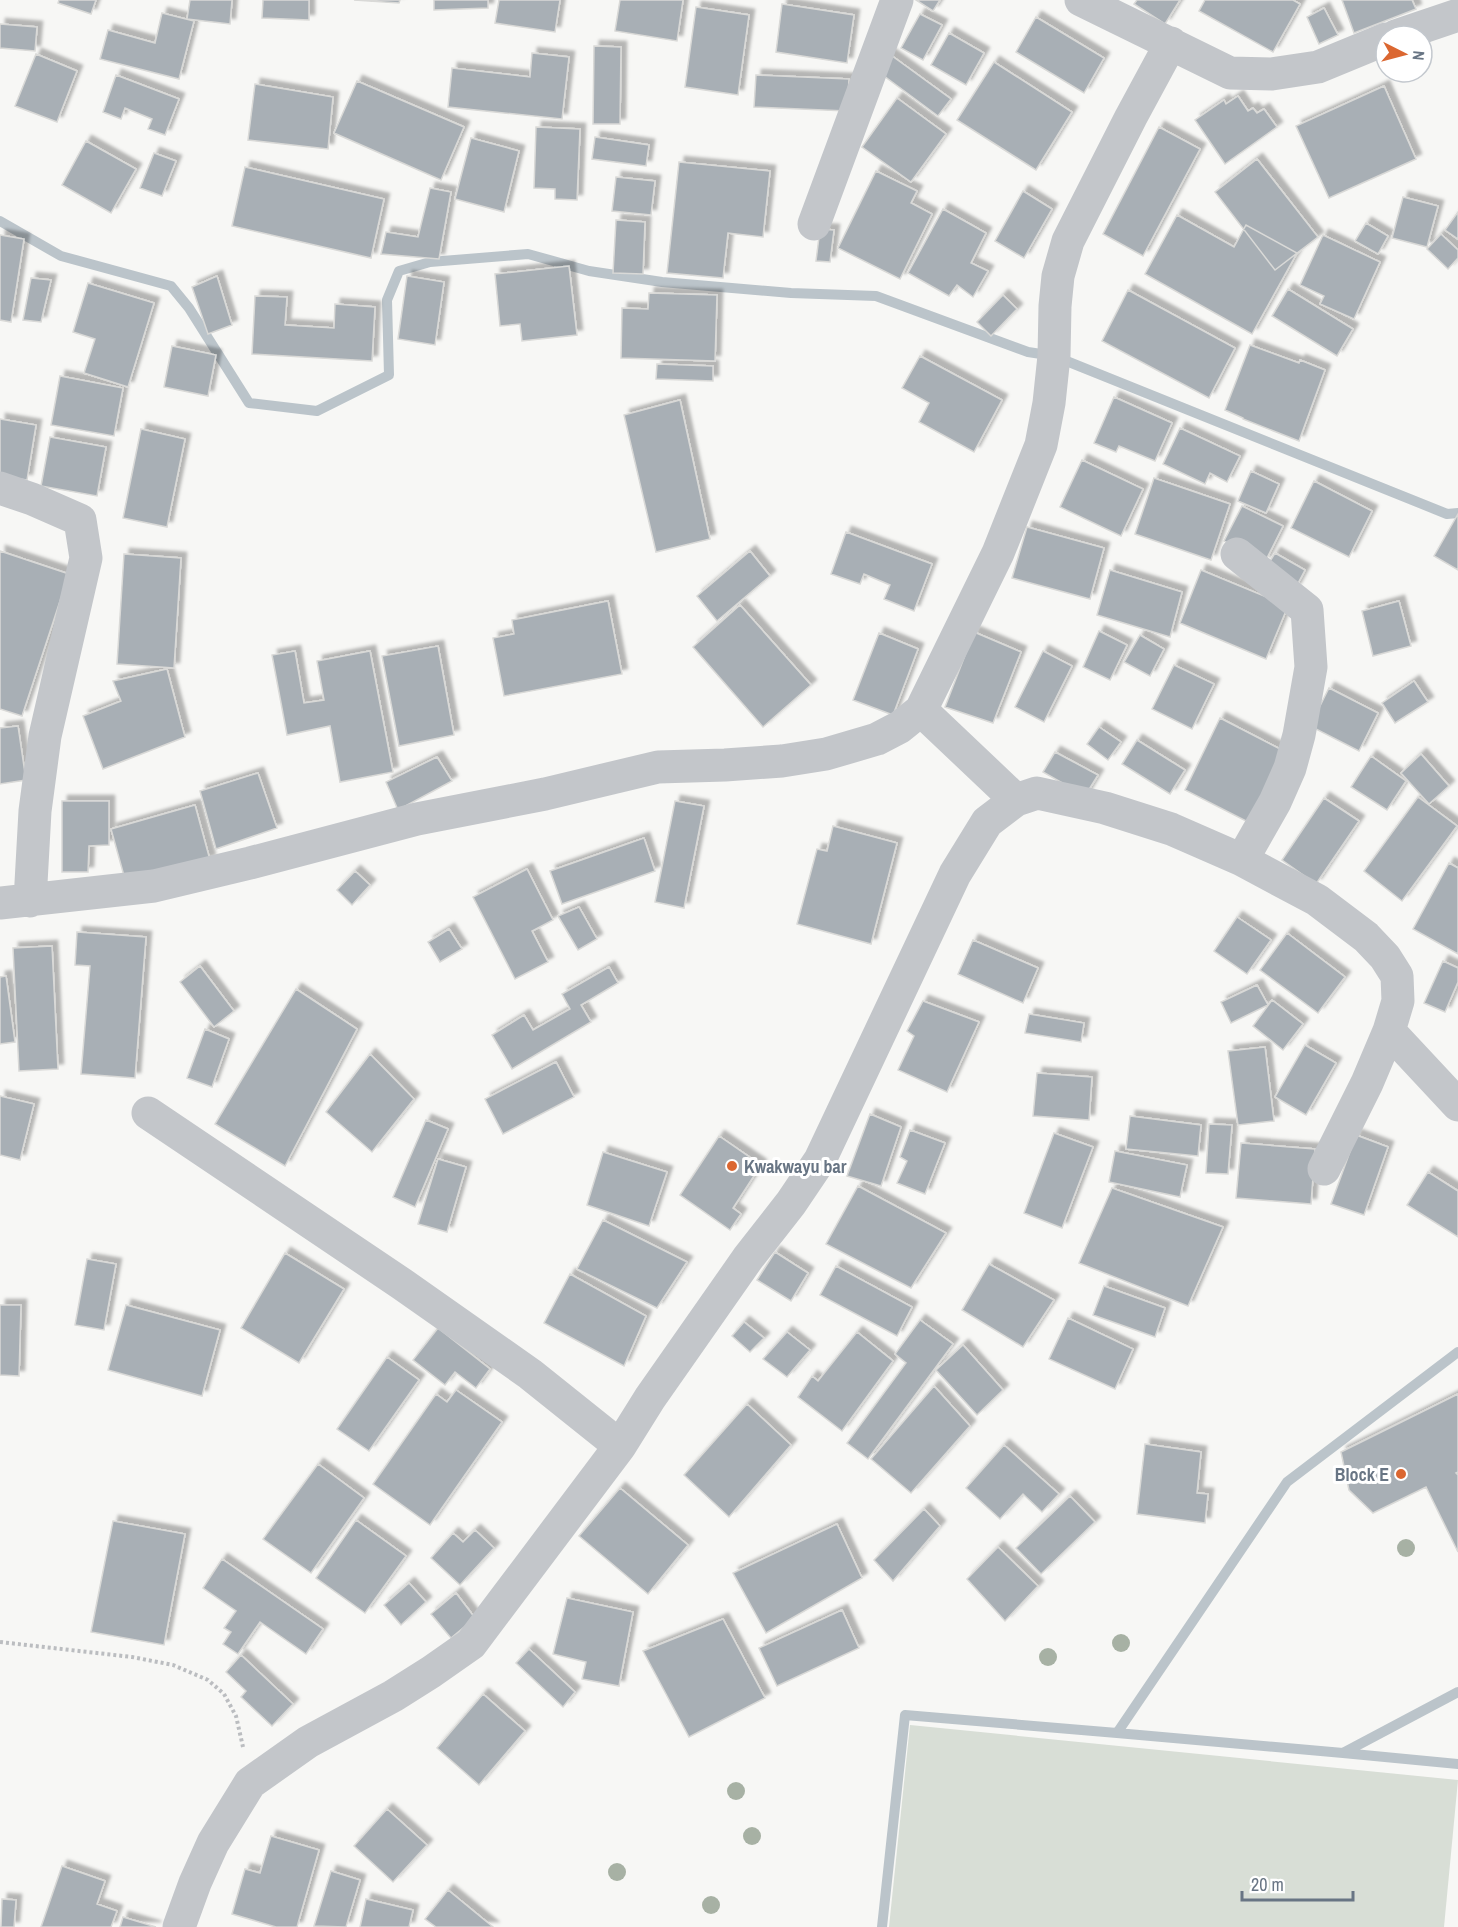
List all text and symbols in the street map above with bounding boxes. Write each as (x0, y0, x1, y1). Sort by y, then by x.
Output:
north arrow (1374, 24, 1434, 84)
text: N (1407, 50, 1430, 61)
place label: Kwakwayu bar (744, 1154, 847, 1179)
marker: Kwakwayu bar (725, 1159, 739, 1173)
place label: Block E (1335, 1462, 1389, 1487)
marker: Block E (1394, 1467, 1408, 1481)
scale bar (1242, 1864, 1353, 1902)
text: 20 m (1251, 1872, 1284, 1897)

